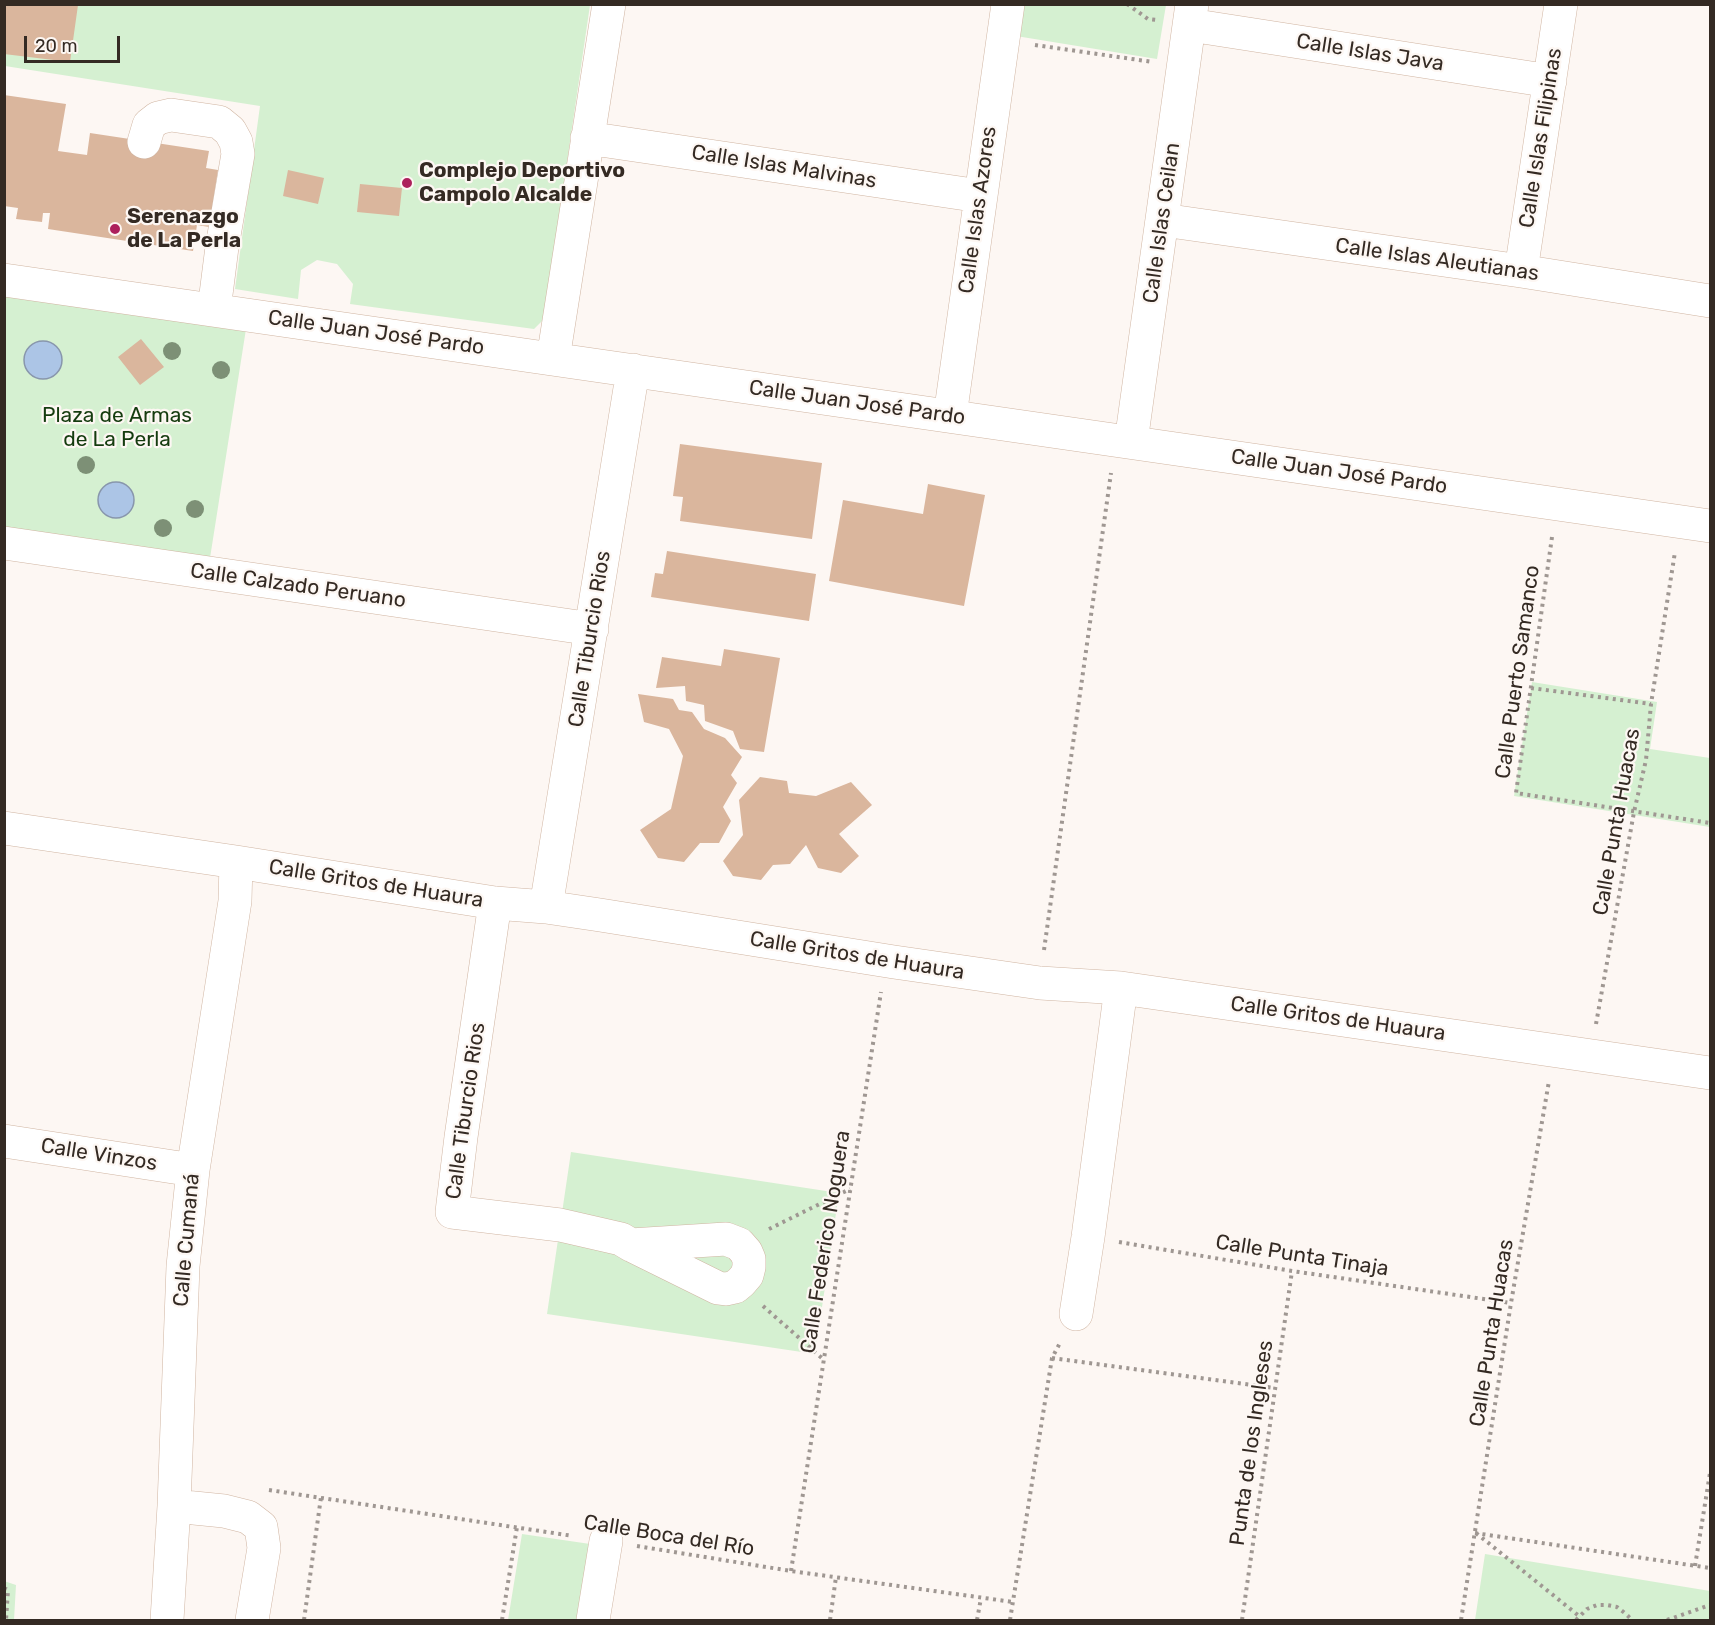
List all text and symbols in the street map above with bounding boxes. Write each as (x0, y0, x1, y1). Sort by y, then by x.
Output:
scale bar (27, 24, 123, 62)
street label: Calle Islas Java (1294, 29, 1446, 77)
text: 20 m (35, 35, 77, 57)
street label: Calle Islas Filipinas (1514, 46, 1568, 230)
street label: Calle Islas Azores (954, 125, 1002, 295)
street label: Calle Islas Malvinas (690, 140, 878, 194)
street label: Calle Islas Ceilan (1138, 141, 1186, 305)
place label: Complejo Deportivo Campolo Alcalde (419, 158, 625, 208)
marker: Complejo Deportivo Campolo Alcalde (400, 176, 414, 190)
place label: Serenazgo de La Perla (127, 204, 241, 254)
marker: Serenazgo de La Perla (108, 222, 122, 236)
street label: Calle Islas Aleutianas (1334, 233, 1540, 287)
street label: Calle Juan José Pardo (266, 305, 486, 361)
street label: Calle Juan José Pardo (747, 375, 967, 431)
park label: Plaza de Armas de La Perla (42, 403, 192, 453)
street label: Calle Juan José Pardo (1229, 444, 1449, 500)
street label: Calle Tiburcio Rios (564, 549, 616, 729)
street label: Calle Calzado Peruano (189, 558, 407, 614)
street label: Calle Puerto Samanco (1491, 564, 1545, 780)
street label: Calle Punta Huacas (1588, 727, 1646, 917)
street label: Calle Gritos de Huaura (267, 855, 485, 913)
street label: Calle Gritos de Huaura (748, 927, 966, 985)
street label: Calle Gritos de Huaura (1229, 991, 1447, 1047)
street label: Calle Tiburcio Rios (441, 1021, 491, 1201)
street label: Calle Federico Noguera (796, 1129, 856, 1355)
street label: Calle Vinzos (39, 1133, 159, 1177)
street label: Calle Cumaná (169, 1172, 205, 1308)
street label: Calle Punta Tinaja (1214, 1230, 1390, 1282)
street label: Calle Punta Huacas (1465, 1237, 1519, 1429)
street label: Punta de los Ingleses (1225, 1339, 1279, 1547)
street label: Calle Boca del Río (582, 1510, 756, 1562)

